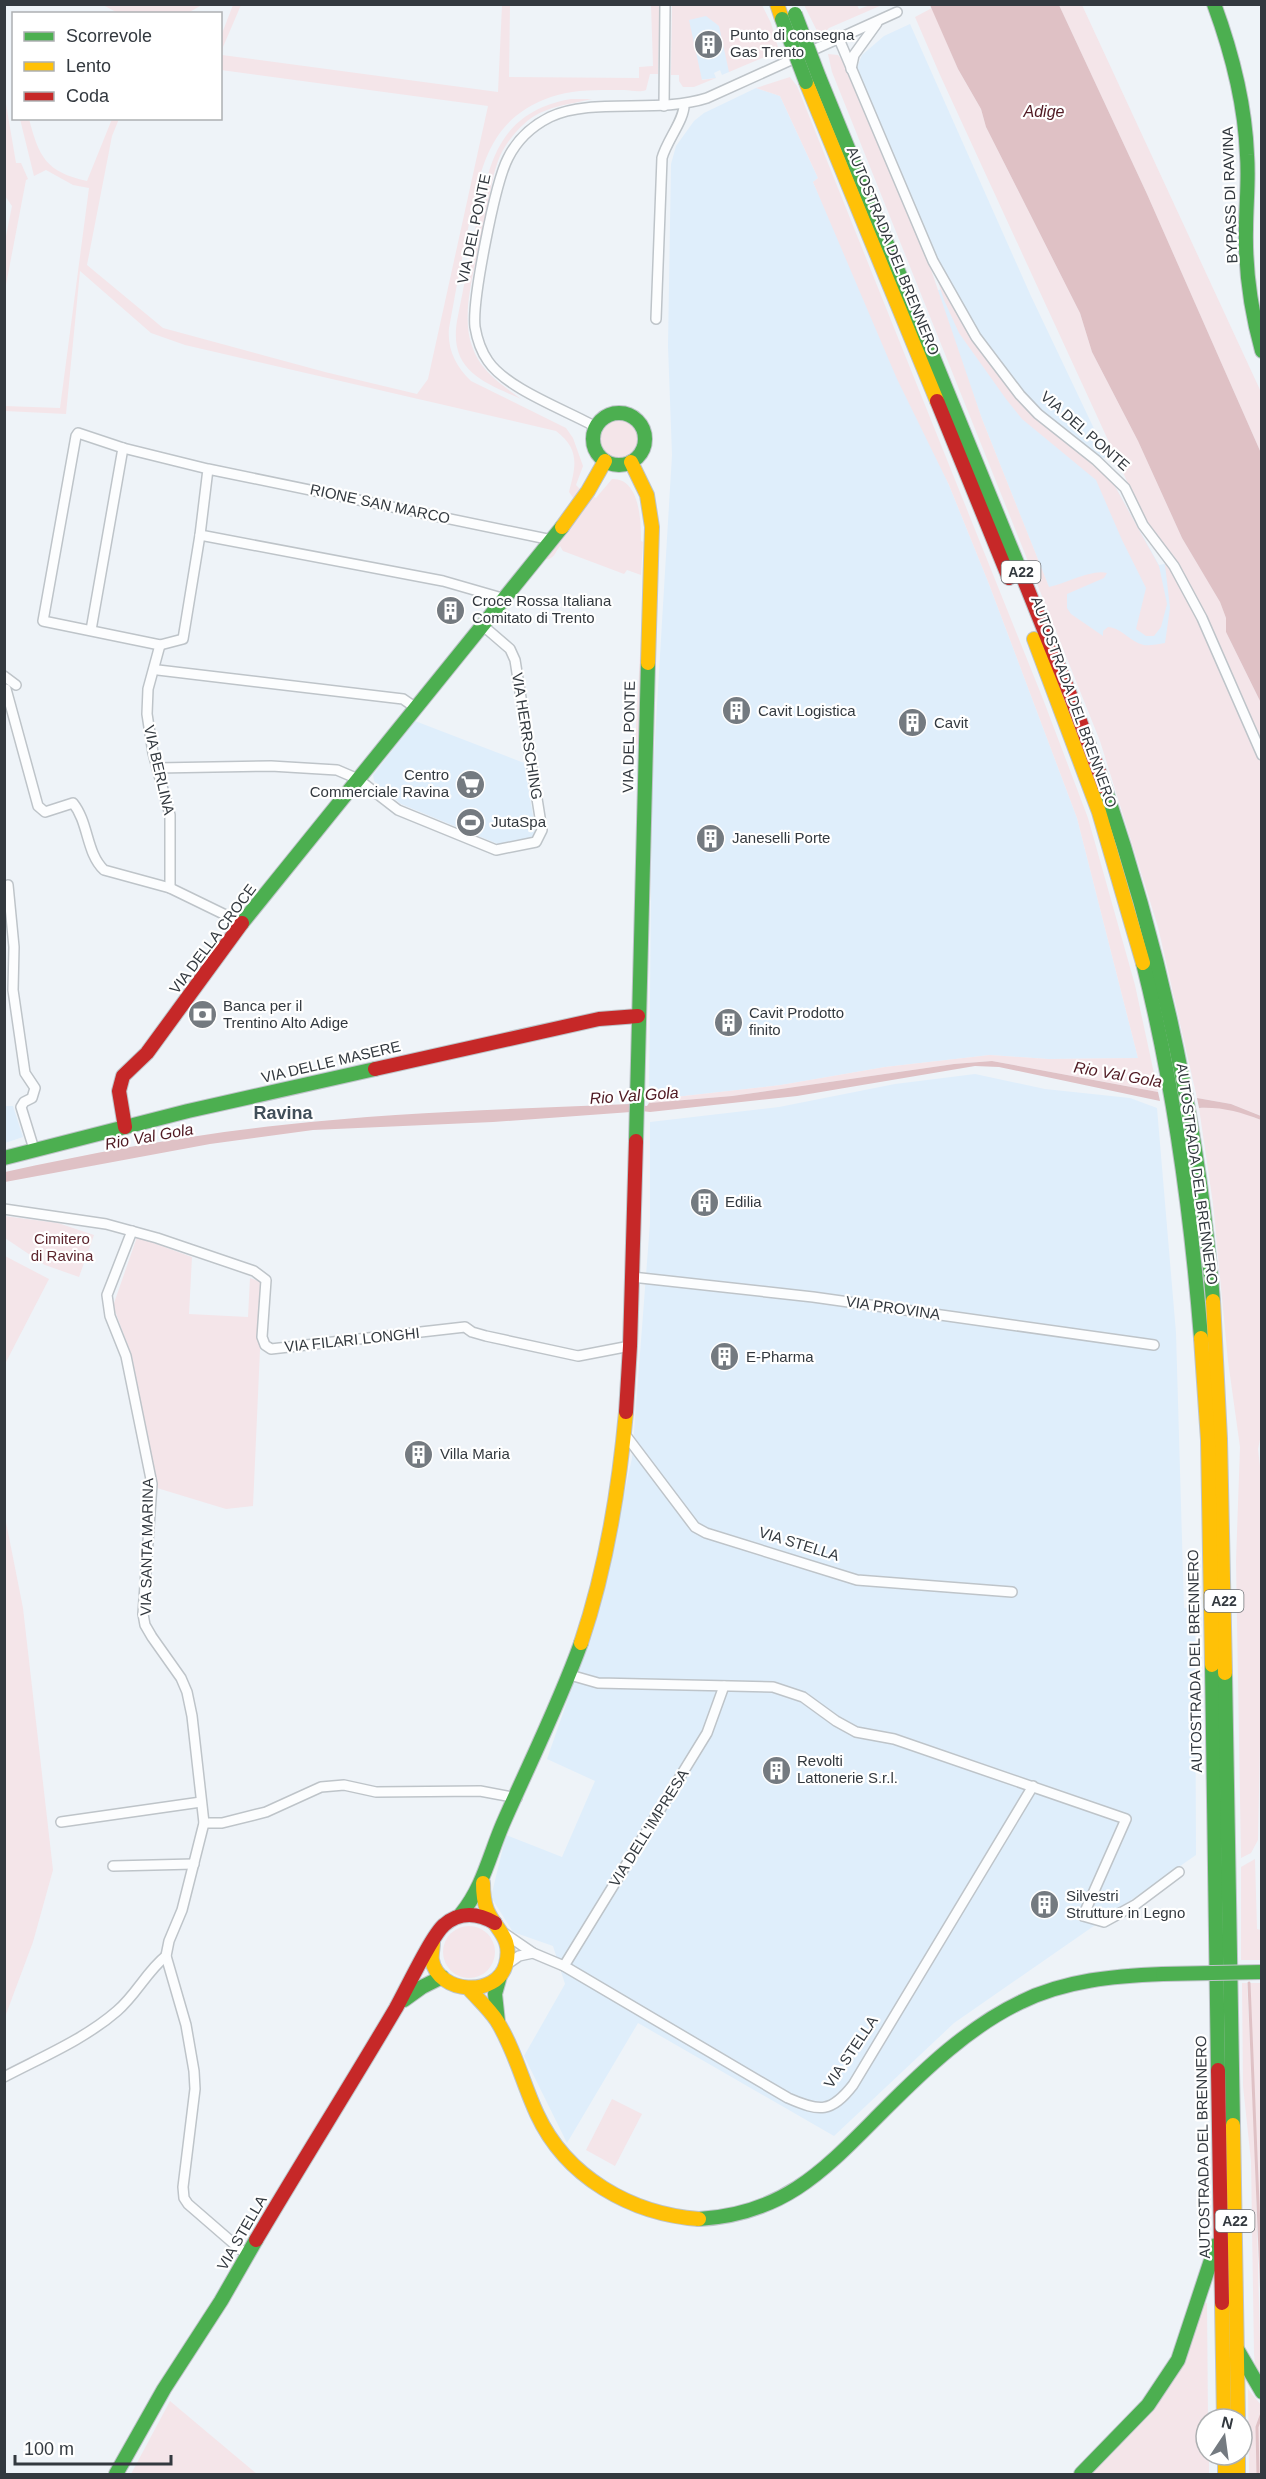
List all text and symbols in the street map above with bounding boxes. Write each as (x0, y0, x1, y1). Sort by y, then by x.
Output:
legend (12, 12, 222, 120)
text: Scorrevole (66, 26, 152, 46)
place label: Punto di consegna Gas Trento (730, 26, 855, 60)
building icon: Punto di consegna Gas Trento (693, 28, 725, 60)
text: Lento (66, 56, 111, 76)
text: Coda (66, 86, 110, 106)
water label: Adige (1023, 103, 1065, 120)
street label: BYPASS DI RAVINA (1219, 126, 1240, 264)
street label: AUTOSTRADA DEL BRENNERO (844, 144, 943, 358)
street label: VIA DEL PONTE (454, 172, 493, 285)
street label: VIA DEL PONTE (1037, 387, 1133, 474)
street label: RIONE SAN MARCO (309, 480, 452, 527)
road number: A22 (1002, 561, 1040, 583)
place label: Croce Rossa Italiana Comitato di Trento (472, 592, 612, 626)
building icon: Croce Rossa Italiana Comitato di Trento (435, 594, 467, 626)
street label: AUTOSTRADA DEL BRENNERO (1028, 594, 1121, 810)
street label: VIA HERRSCHING (509, 671, 546, 801)
street label: VIA DEL PONTE (619, 681, 638, 793)
building icon: Cavit Logistica (721, 695, 753, 727)
place label: Cavit Logistica (758, 702, 856, 719)
building icon: Cavit (897, 707, 929, 739)
place label: Cavit (934, 714, 969, 731)
street label: VIA BERLINA (141, 723, 178, 816)
place label: Centro Commerciale Ravina (310, 766, 450, 800)
supermarket icon: Centro Commerciale Ravina (454, 768, 486, 800)
sports icon: JutaSpa (454, 806, 486, 838)
place label: JutaSpa (491, 813, 547, 830)
building icon: Janeselli Porte (695, 822, 727, 854)
place label: Janeselli Porte (732, 829, 830, 846)
street label: VIA DELLA CROCE (166, 881, 259, 997)
place label: Banca per il Trentino Alto Adige (223, 997, 348, 1031)
bank icon: Banca per il Trentino Alto Adige (186, 999, 218, 1031)
place label: Cavit Prodotto finito (749, 1004, 844, 1038)
building icon: Cavit Prodotto finito (712, 1006, 744, 1038)
street label: VIA DELLE MASERE (260, 1037, 402, 1086)
water label: Rio Val Gola (1072, 1058, 1163, 1091)
street label: AUTOSTRADA DEL BRENNERO (1174, 1062, 1221, 1286)
water label: Rio Val Gola (589, 1084, 679, 1107)
district label: Ravina (253, 1103, 314, 1123)
water label: Rio Val Gola (104, 1120, 195, 1153)
building icon: Edilia (688, 1186, 720, 1218)
place label: Edilia (725, 1193, 762, 1210)
park label: Cimitero di Ravina (31, 1230, 94, 1264)
street label: VIA PROVINA (845, 1292, 941, 1323)
street label: VIA FILARI LONGHI (283, 1324, 420, 1355)
building icon: E-Pharma (709, 1341, 741, 1373)
place label: E-Pharma (746, 1348, 814, 1365)
building icon: Villa Maria (403, 1438, 435, 1470)
place label: Villa Maria (440, 1445, 510, 1462)
street label: VIA SANTA MARINA (137, 1478, 156, 1616)
street label: VIA STELLA (757, 1523, 842, 1564)
street label: AUTOSTRADA DEL BRENNERO (1184, 1549, 1205, 1773)
road number: A22 (1204, 1590, 1244, 1612)
place label: Revolti Lattonerie S.r.l. (797, 1752, 898, 1786)
building icon: Revolti Lattonerie S.r.l. (760, 1754, 792, 1786)
street label: VIA DELL'IMPRESA (605, 1766, 692, 1890)
place label: Silvestri Strutture in Legno (1066, 1887, 1185, 1921)
building icon: Silvestri Strutture in Legno (1029, 1889, 1061, 1921)
street label: VIA STELLA (820, 2012, 881, 2091)
street label: AUTOSTRADA DEL BRENNERO (1192, 2035, 1213, 2259)
street label: VIA STELLA (213, 2192, 270, 2273)
road number: A22 (1216, 2210, 1254, 2232)
north arrow (1194, 2407, 1254, 2467)
text: N (1220, 2413, 1235, 2432)
scale bar (15, 2428, 171, 2466)
text: 100 m (24, 2439, 74, 2459)

